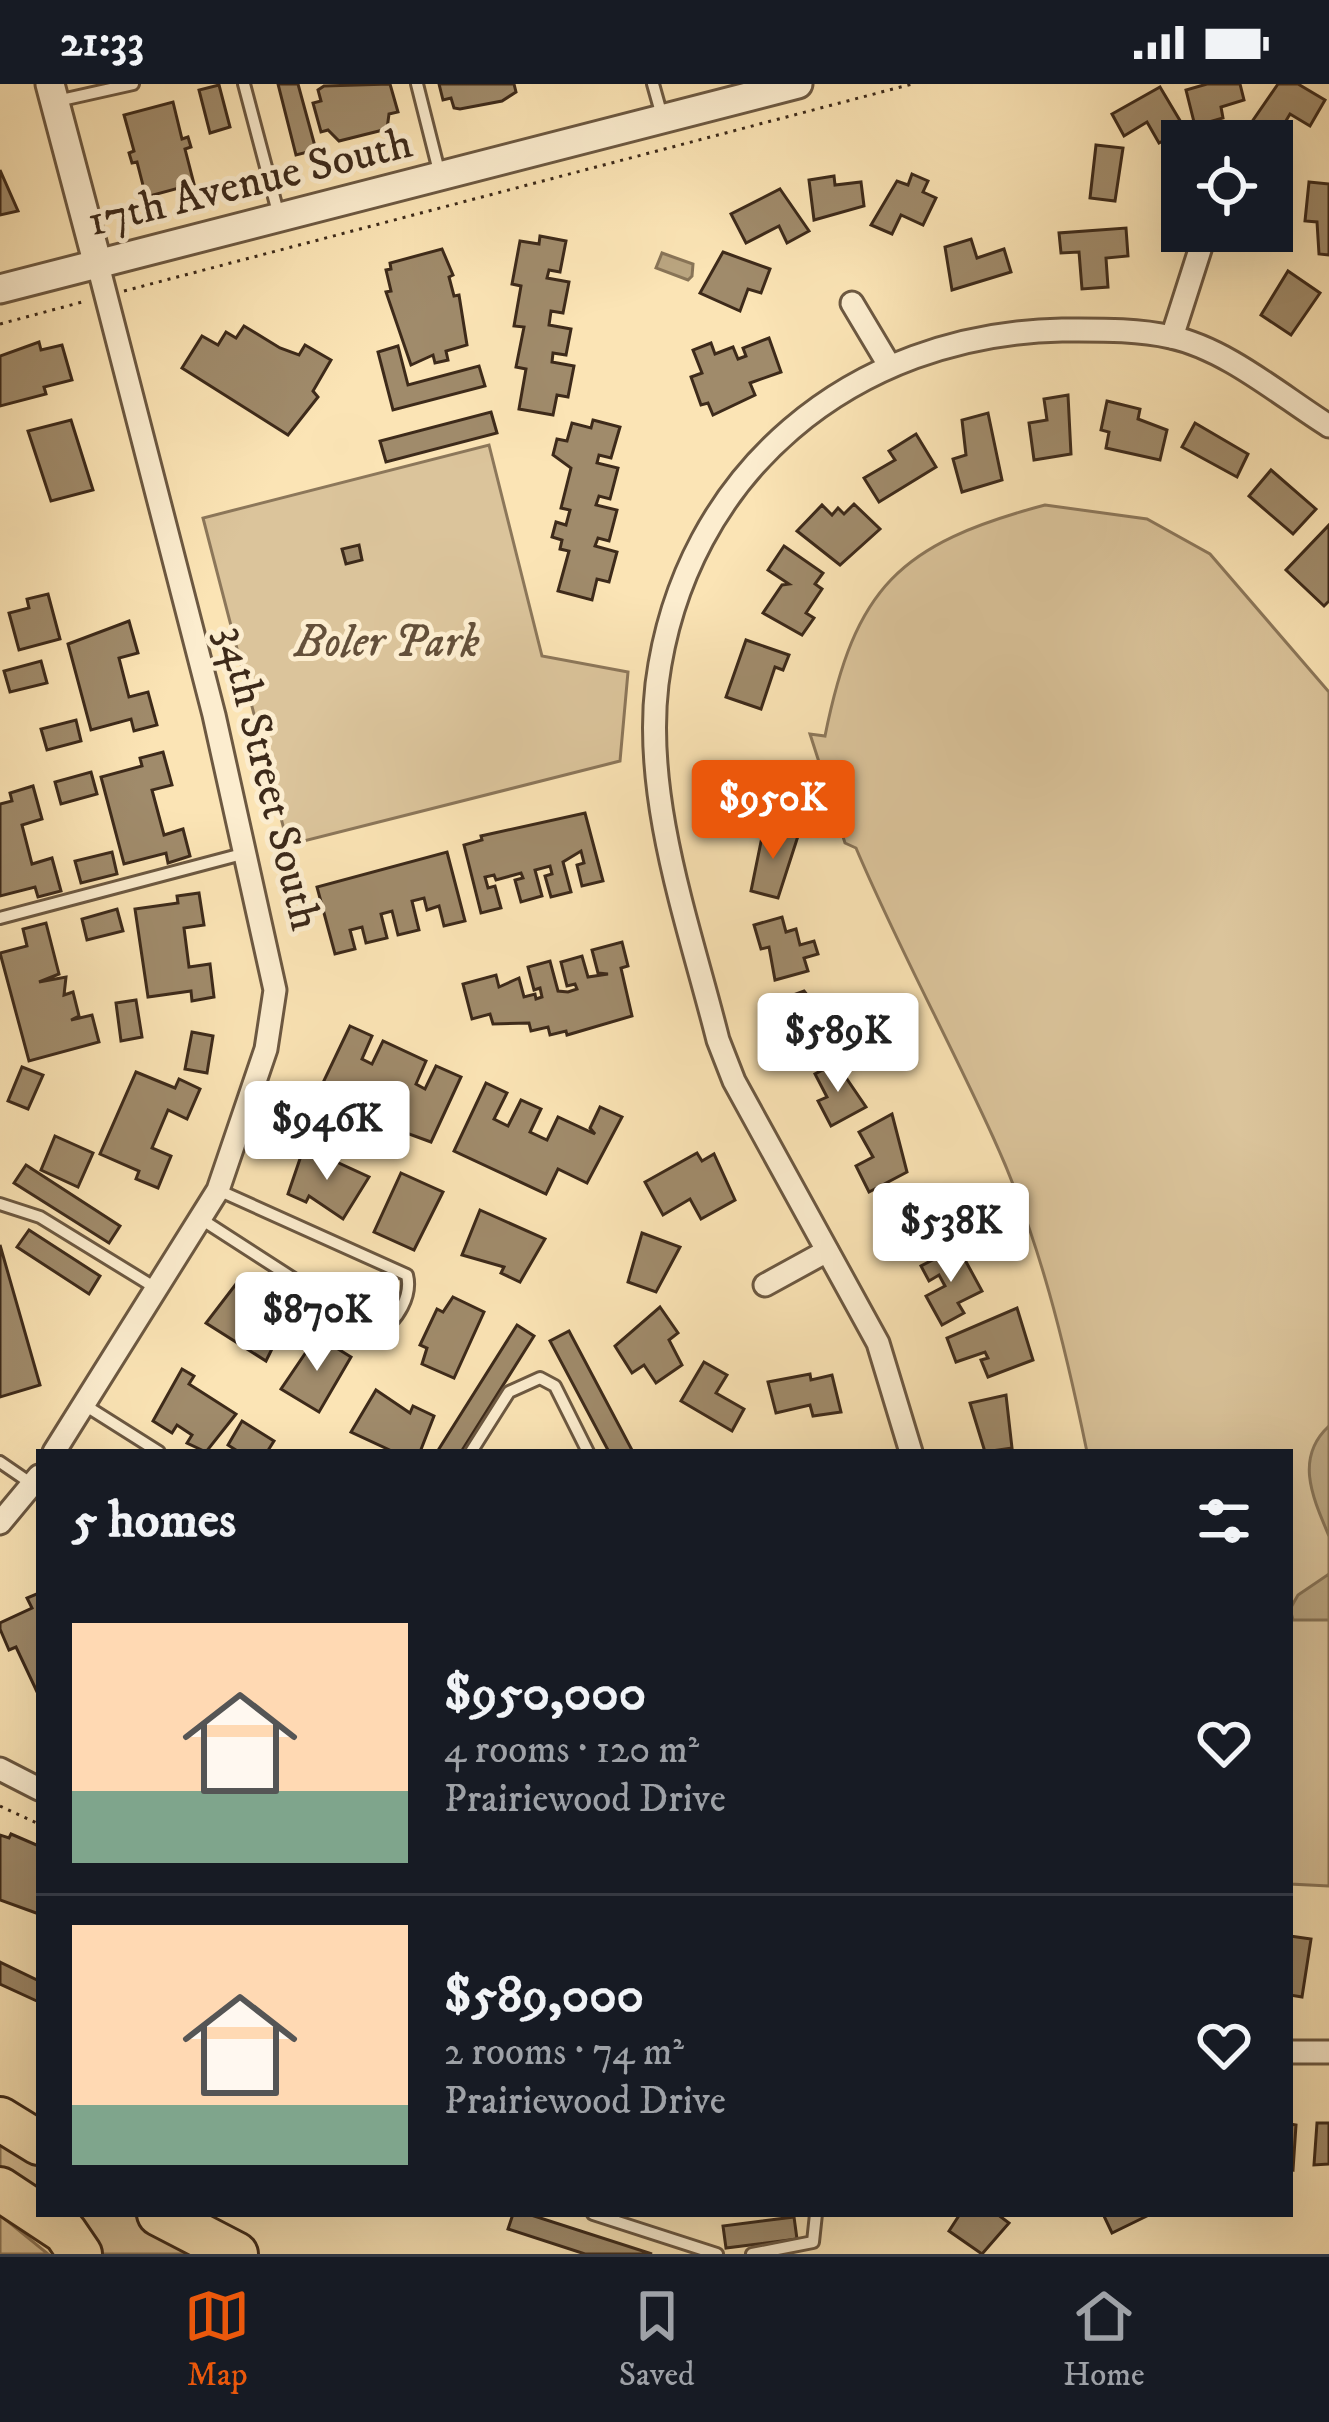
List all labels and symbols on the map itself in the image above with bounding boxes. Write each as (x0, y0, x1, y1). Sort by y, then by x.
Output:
street label: 17th Avenue South (82, 116, 418, 250)
park label: Boler Park (293, 615, 480, 671)
street label: 34th Street South (203, 620, 333, 936)
pin: $950K (689, 760, 857, 862)
pin: $589K (754, 993, 922, 1095)
pin: $946K (243, 1081, 411, 1183)
pin: $538K (867, 1183, 1035, 1285)
pin: $870K (233, 1272, 401, 1374)

